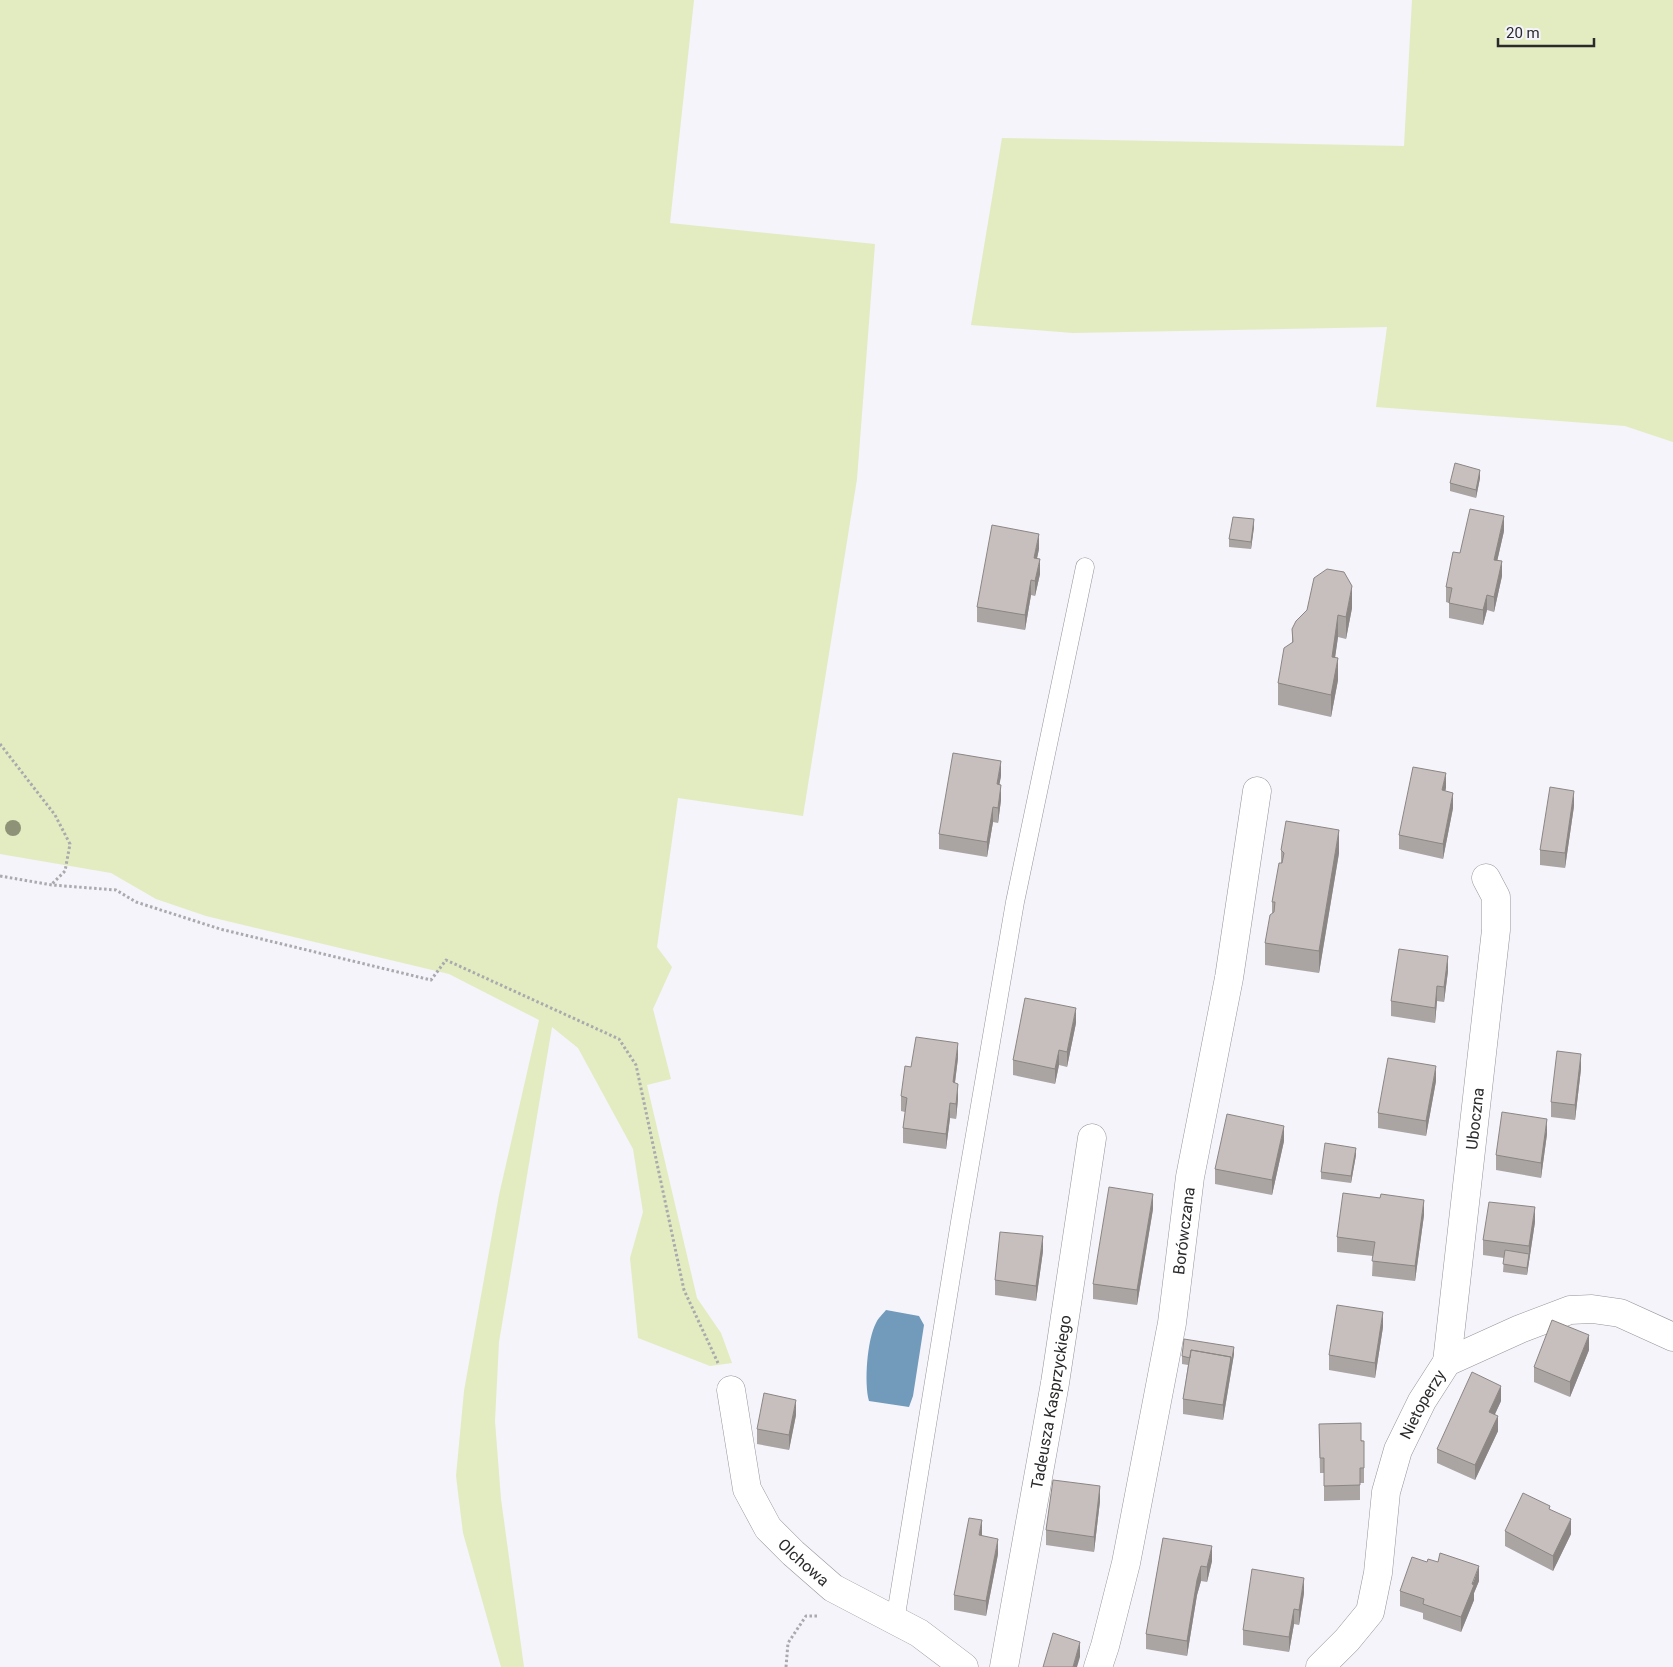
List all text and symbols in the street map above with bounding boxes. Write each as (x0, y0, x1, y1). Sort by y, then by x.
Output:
scale bar (1498, 15, 1594, 47)
text: 20 m (1506, 24, 1540, 42)
street label: Uboczna (1462, 1087, 1488, 1151)
street label: Borówczana (1169, 1186, 1198, 1276)
street label: Tadeusza Kasprzyckiego (1027, 1314, 1075, 1491)
street label: Nietoperzy (1395, 1366, 1449, 1442)
street label: Olchowa (774, 1534, 833, 1590)

